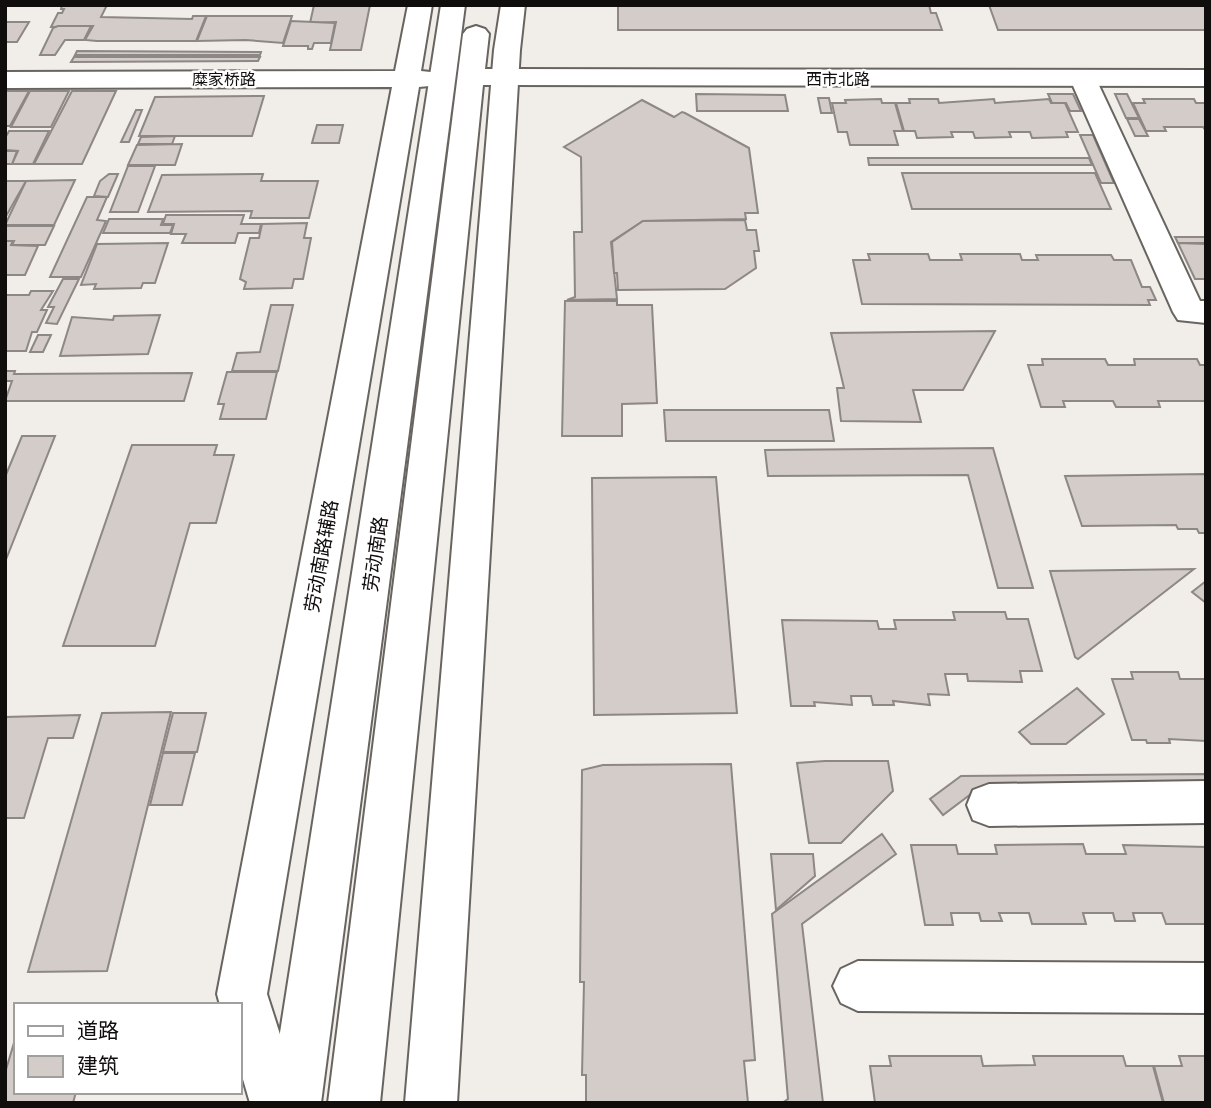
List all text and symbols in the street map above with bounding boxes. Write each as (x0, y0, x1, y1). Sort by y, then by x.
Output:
street label: 糜家桥路 (192, 71, 256, 90)
street label: 西市北路 (806, 71, 870, 90)
street label: 劳动南路辅路 (301, 498, 344, 614)
street label: 劳动南路 (360, 515, 393, 593)
legend (14, 1003, 242, 1094)
text: 道路 (77, 1019, 119, 1044)
text: 建筑 (77, 1054, 119, 1079)

